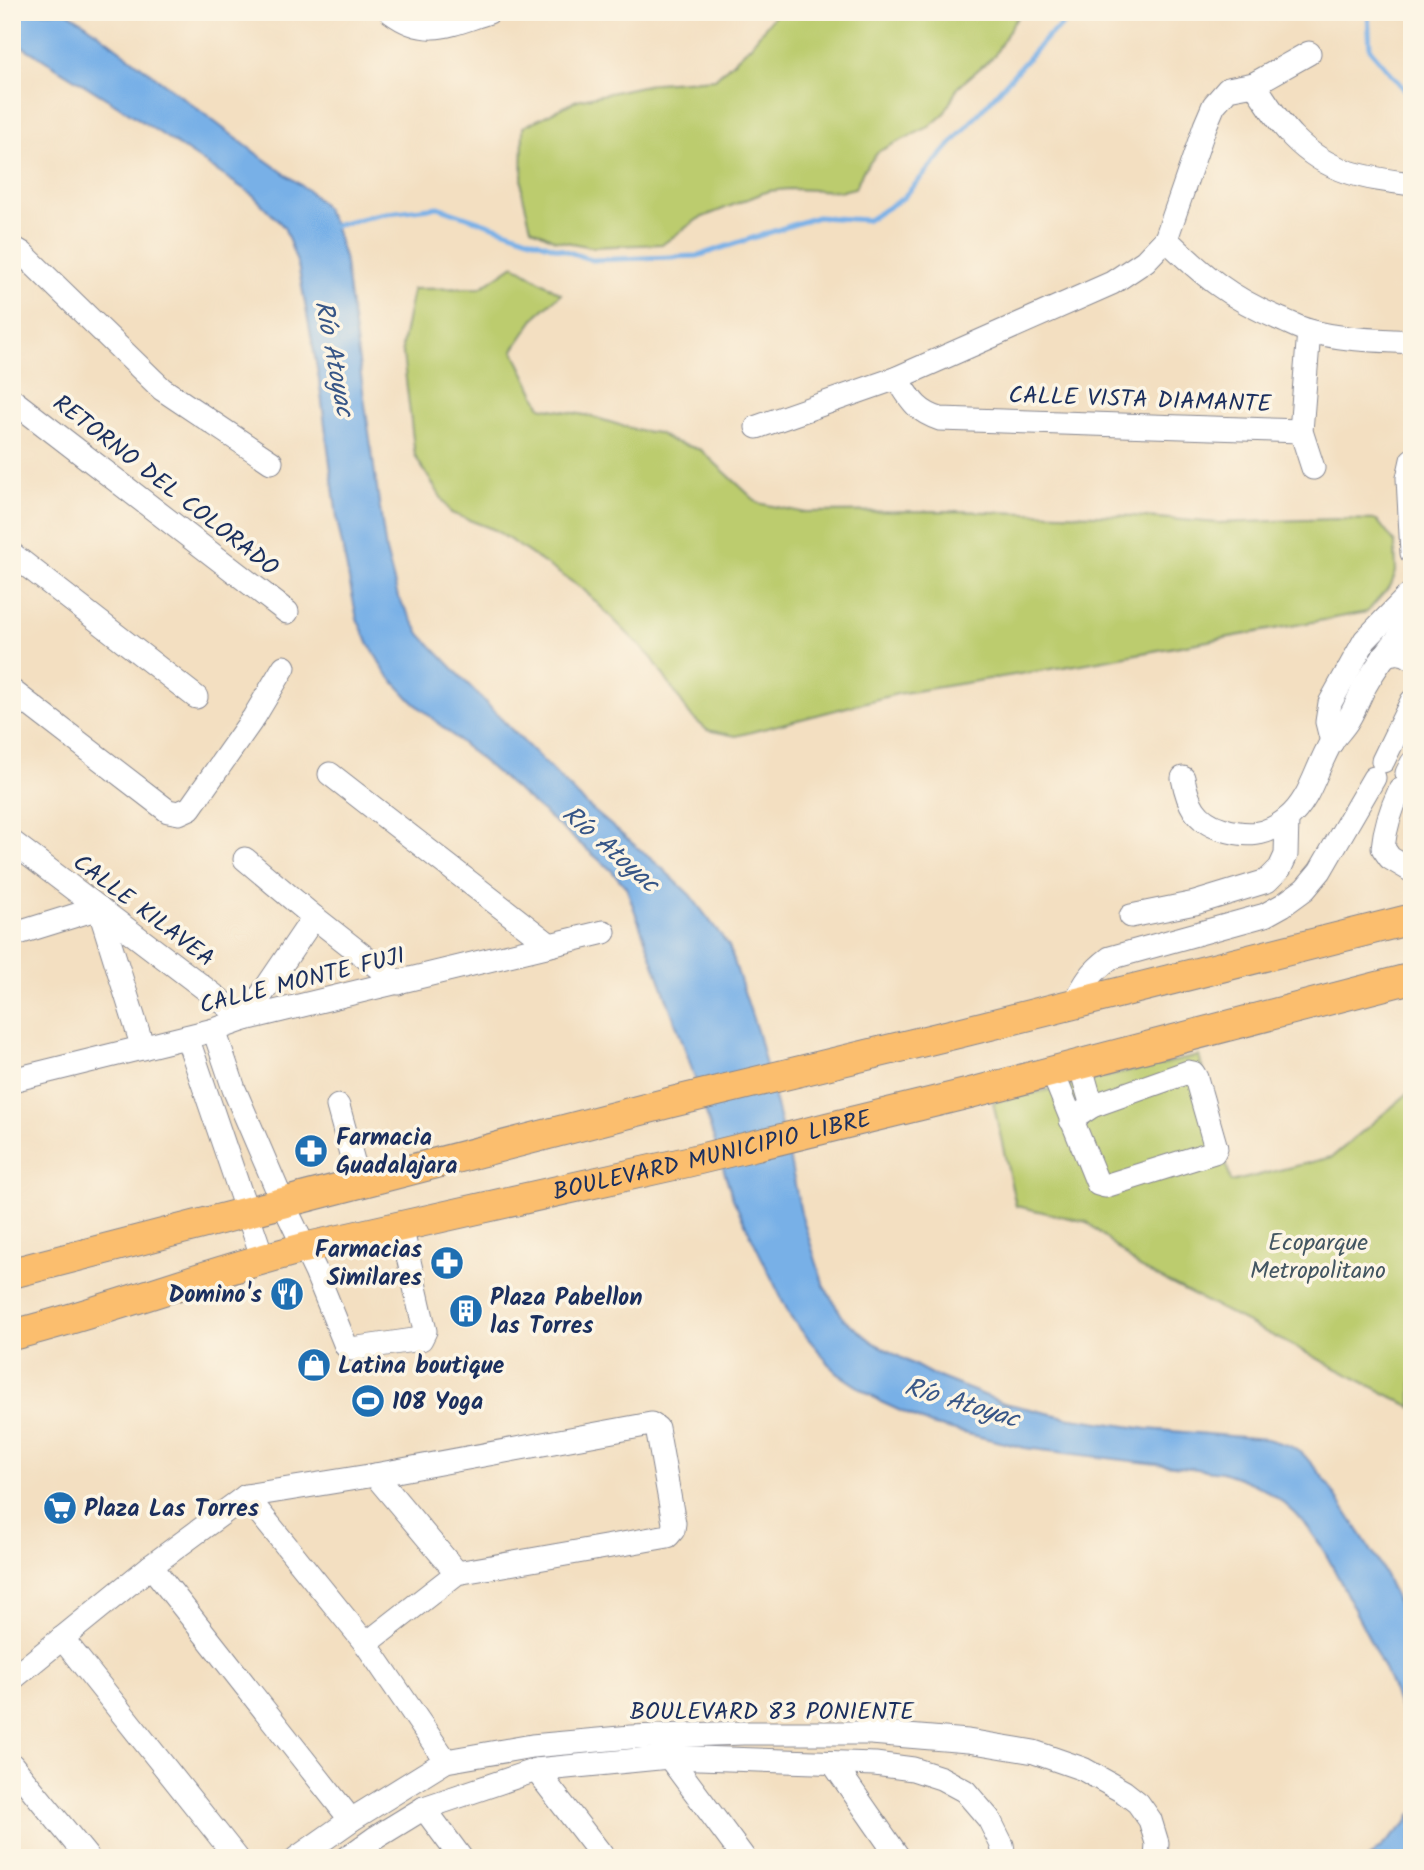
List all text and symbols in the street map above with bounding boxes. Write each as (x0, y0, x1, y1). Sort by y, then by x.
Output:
water label: Río Atoyac (301, 297, 365, 422)
street label: CALLE VISTA DIAMANTE (1008, 376, 1273, 425)
street label: RETORNO DEL COLORADO (43, 385, 287, 587)
water label: Río Atoyac (552, 795, 670, 905)
street label: CALLE KILAVEA (64, 845, 223, 978)
street label: CALLE MONTE FUJI (195, 937, 409, 1026)
street label: BOULEVARD MUNICIPIO LIBRE (549, 1100, 876, 1213)
place label: Farmacia Guadalajara (336, 1119, 457, 1186)
pharmacy icon: Farmacia Guadalajara (292, 1132, 330, 1170)
park label: Ecoparque Metropolitano (1250, 1224, 1386, 1291)
place label: Farmacias Similares (315, 1231, 422, 1298)
pharmacy icon: Farmacias Similares (428, 1244, 466, 1282)
restaurant icon: Domino's (268, 1275, 306, 1313)
place label: Domino's (168, 1276, 262, 1315)
place label: Plaza Pabellon las Torres (490, 1279, 643, 1346)
building icon: Plaza Pabellon las Torres (447, 1292, 485, 1330)
shop icon: Latina boutique (295, 1346, 333, 1384)
place label: Latina boutique (338, 1347, 505, 1386)
water label: Río Atoyac (899, 1367, 1026, 1442)
sports icon: 108 Yoga (349, 1382, 387, 1420)
place label: 108 Yoga (392, 1383, 483, 1422)
supermarket icon: Plaza Las Torres (41, 1489, 79, 1527)
place label: Plaza Las Torres (84, 1490, 259, 1529)
street label: BOULEVARD 83 PONIENTE (630, 1693, 915, 1732)

